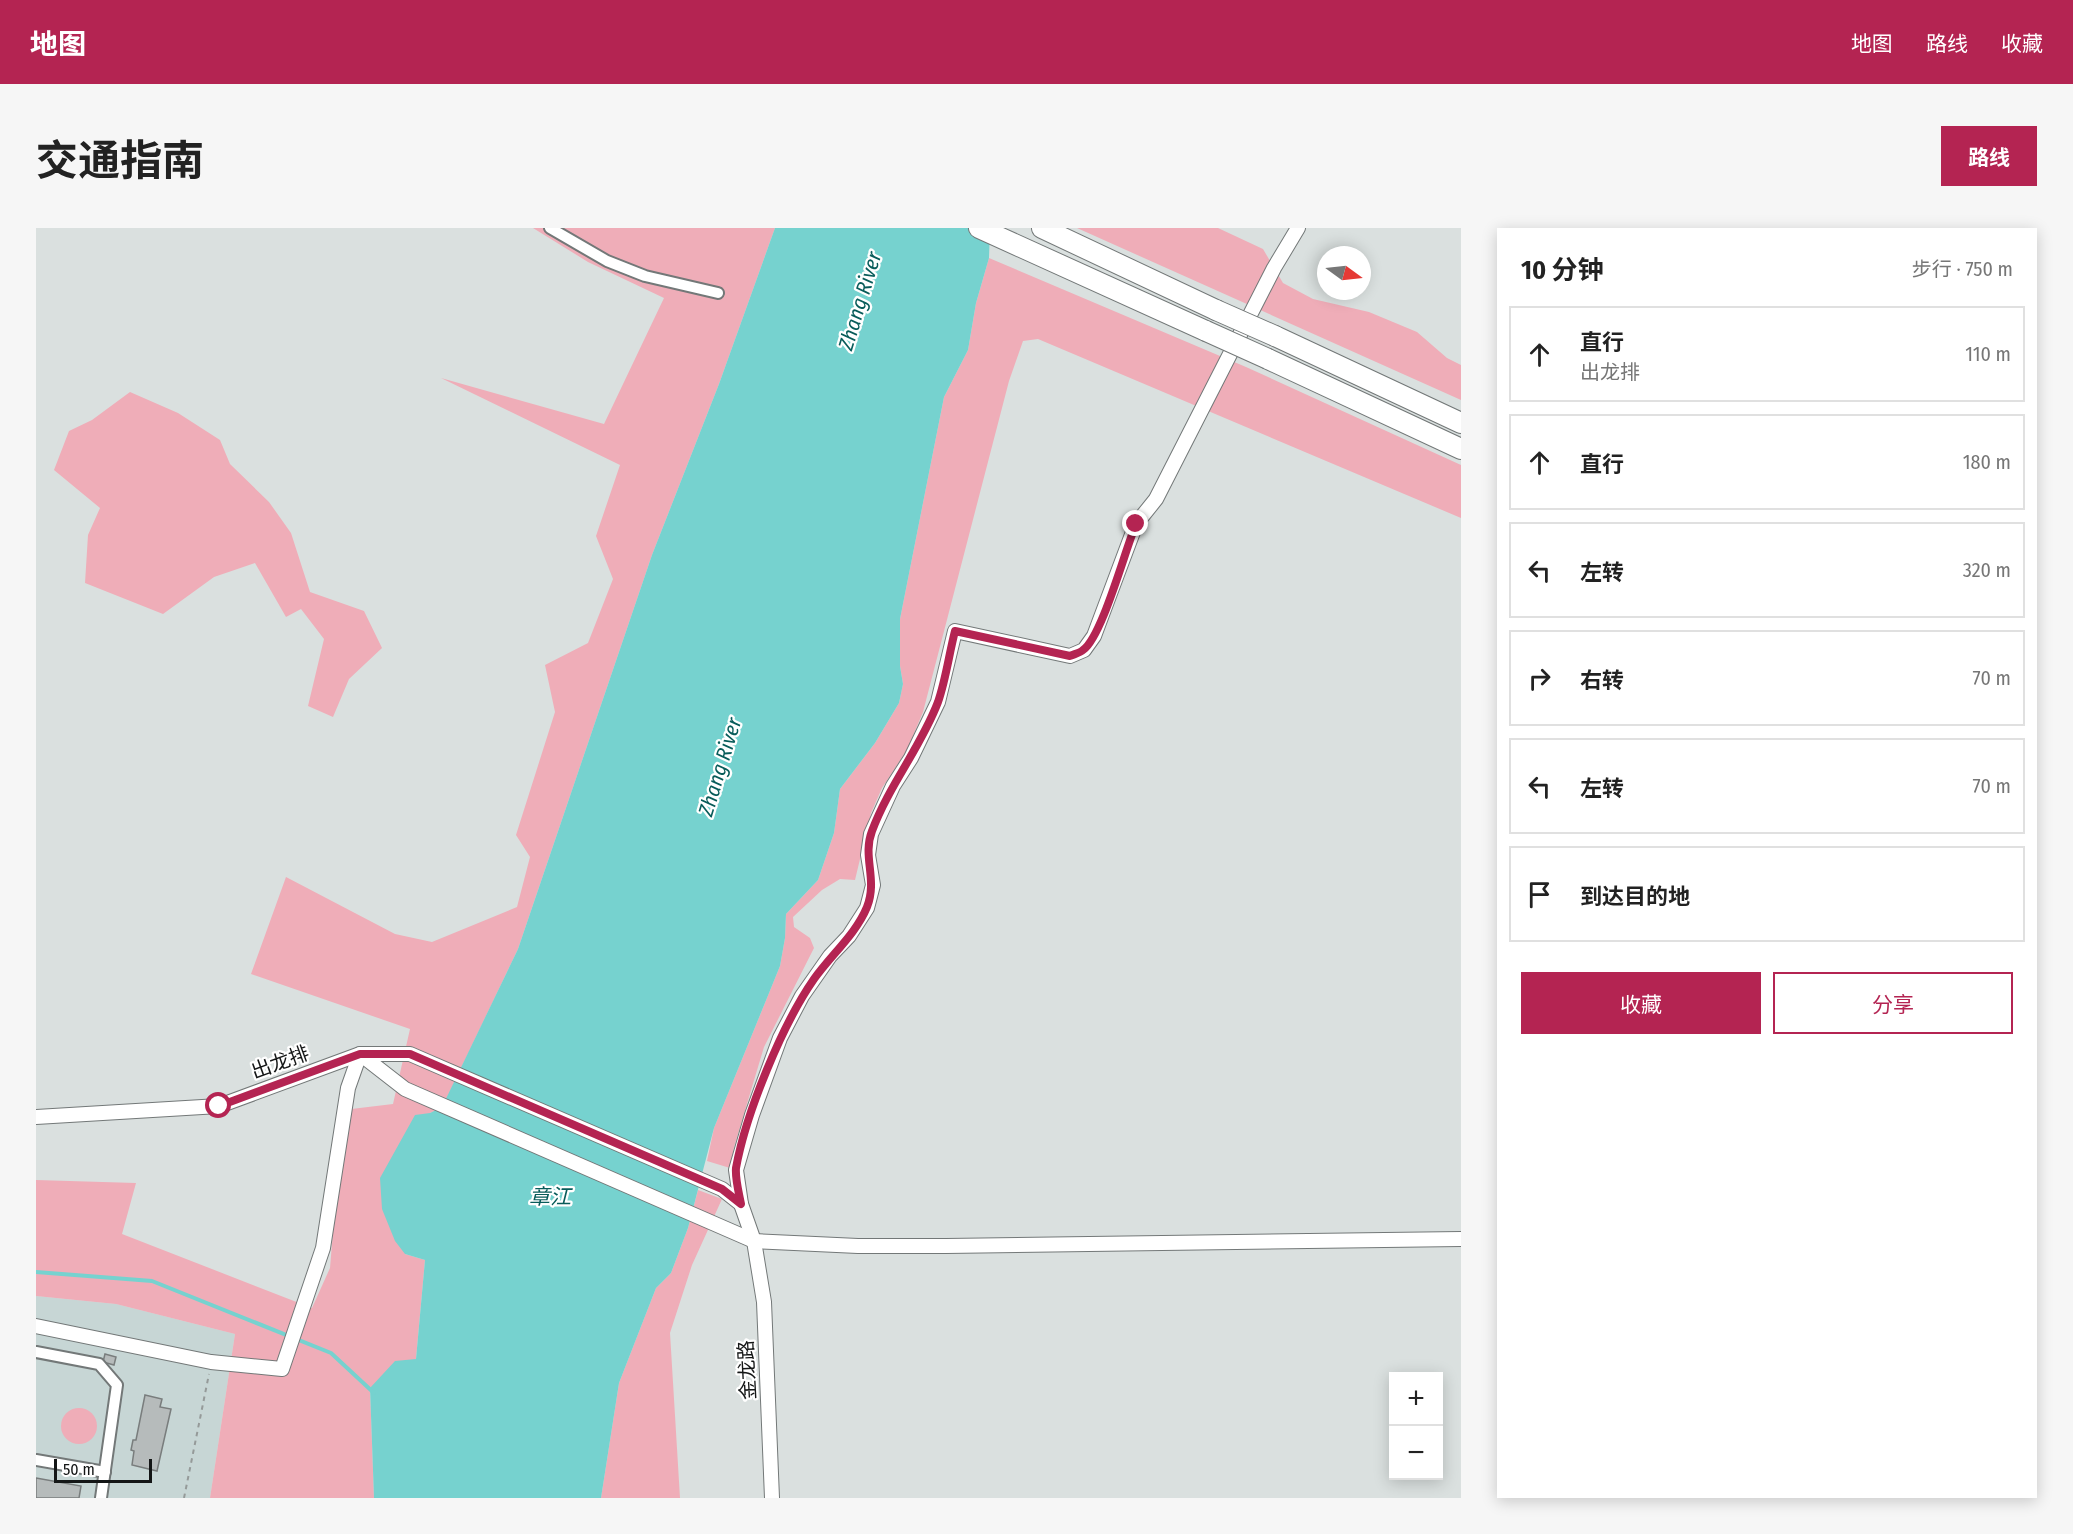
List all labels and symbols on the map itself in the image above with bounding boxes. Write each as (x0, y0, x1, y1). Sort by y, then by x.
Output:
north arrow (1317, 246, 1371, 300)
water label: Zhang River (832, 248, 887, 354)
route end (1122, 510, 1148, 536)
water label: Zhang River (692, 714, 747, 820)
street label: 出龙排 (248, 1040, 312, 1084)
route start (205, 1092, 231, 1118)
water label: 章江 (529, 1184, 573, 1210)
street label: 金龙路 (733, 1339, 761, 1401)
scale bar (54, 1456, 152, 1484)

